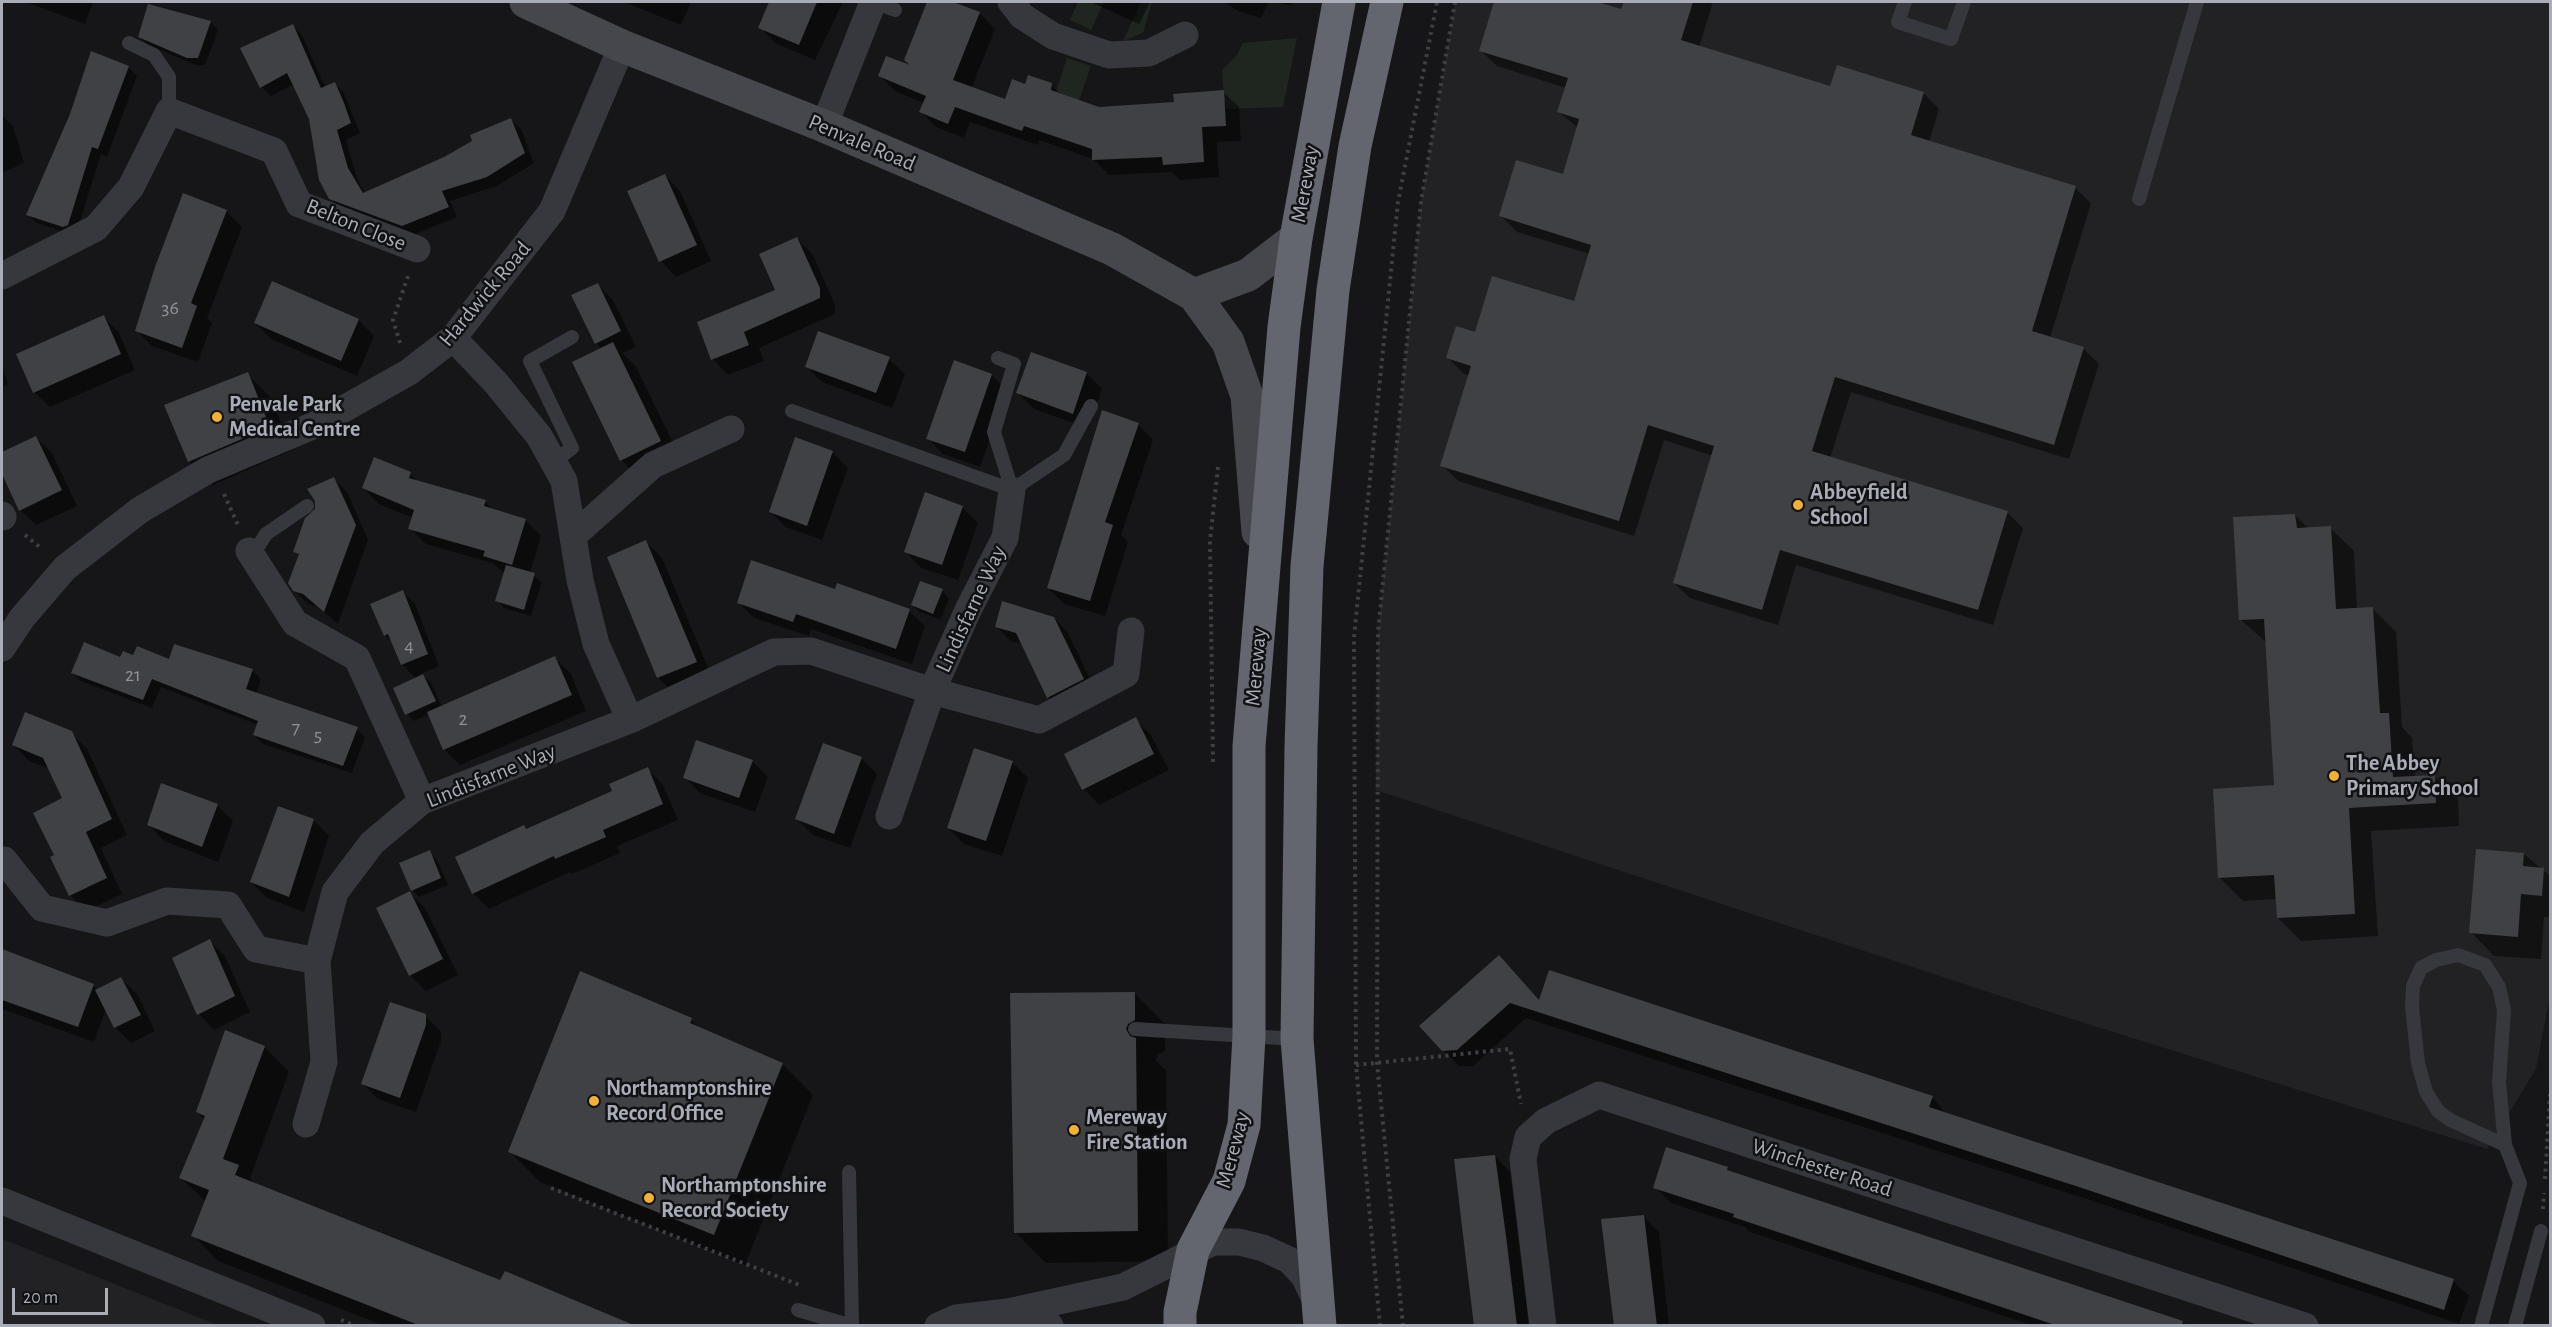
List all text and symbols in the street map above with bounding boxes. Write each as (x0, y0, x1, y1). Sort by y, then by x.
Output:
street label: Penvale Road (805, 109, 919, 177)
street label: Mereway (1285, 143, 1325, 225)
street label: Belton Close (302, 193, 410, 257)
street label: Hardwick Road (433, 236, 537, 352)
house number: 36 (161, 296, 179, 320)
place label: Penvale Park Medical Centre (229, 391, 360, 442)
marker: Penvale Park Medical Centre (210, 410, 224, 424)
place label: Abbeyfield School (1810, 479, 1907, 530)
marker: Abbeyfield School (1791, 498, 1805, 512)
street label: Lindisfarne Way (930, 541, 1012, 677)
street label: Mereway (1239, 627, 1273, 707)
house number: 4 (404, 634, 414, 658)
house number: 21 (125, 663, 141, 687)
house number: 2 (458, 707, 468, 731)
house number: 7 (292, 716, 300, 740)
house number: 5 (314, 723, 322, 747)
street label: Lindisfarne Way (423, 738, 559, 814)
place label: The Abbey Primary School (2346, 750, 2479, 802)
marker: The Abbey Primary School (2327, 769, 2341, 783)
place label: Northamptonshire Record Office (606, 1075, 772, 1126)
marker: Northamptonshire Record Office (587, 1094, 601, 1108)
place label: Mereway Fire Station (1086, 1104, 1188, 1156)
street label: Mereway (1210, 1109, 1256, 1191)
marker: Mereway Fire Station (1067, 1123, 1081, 1137)
street label: Winchester Road (1749, 1133, 1895, 1203)
place label: Northamptonshire Record Society (661, 1172, 827, 1224)
marker: Northamptonshire Record Society (642, 1191, 656, 1205)
scale bar (15, 1276, 111, 1314)
text: 20 m (23, 1289, 58, 1307)

